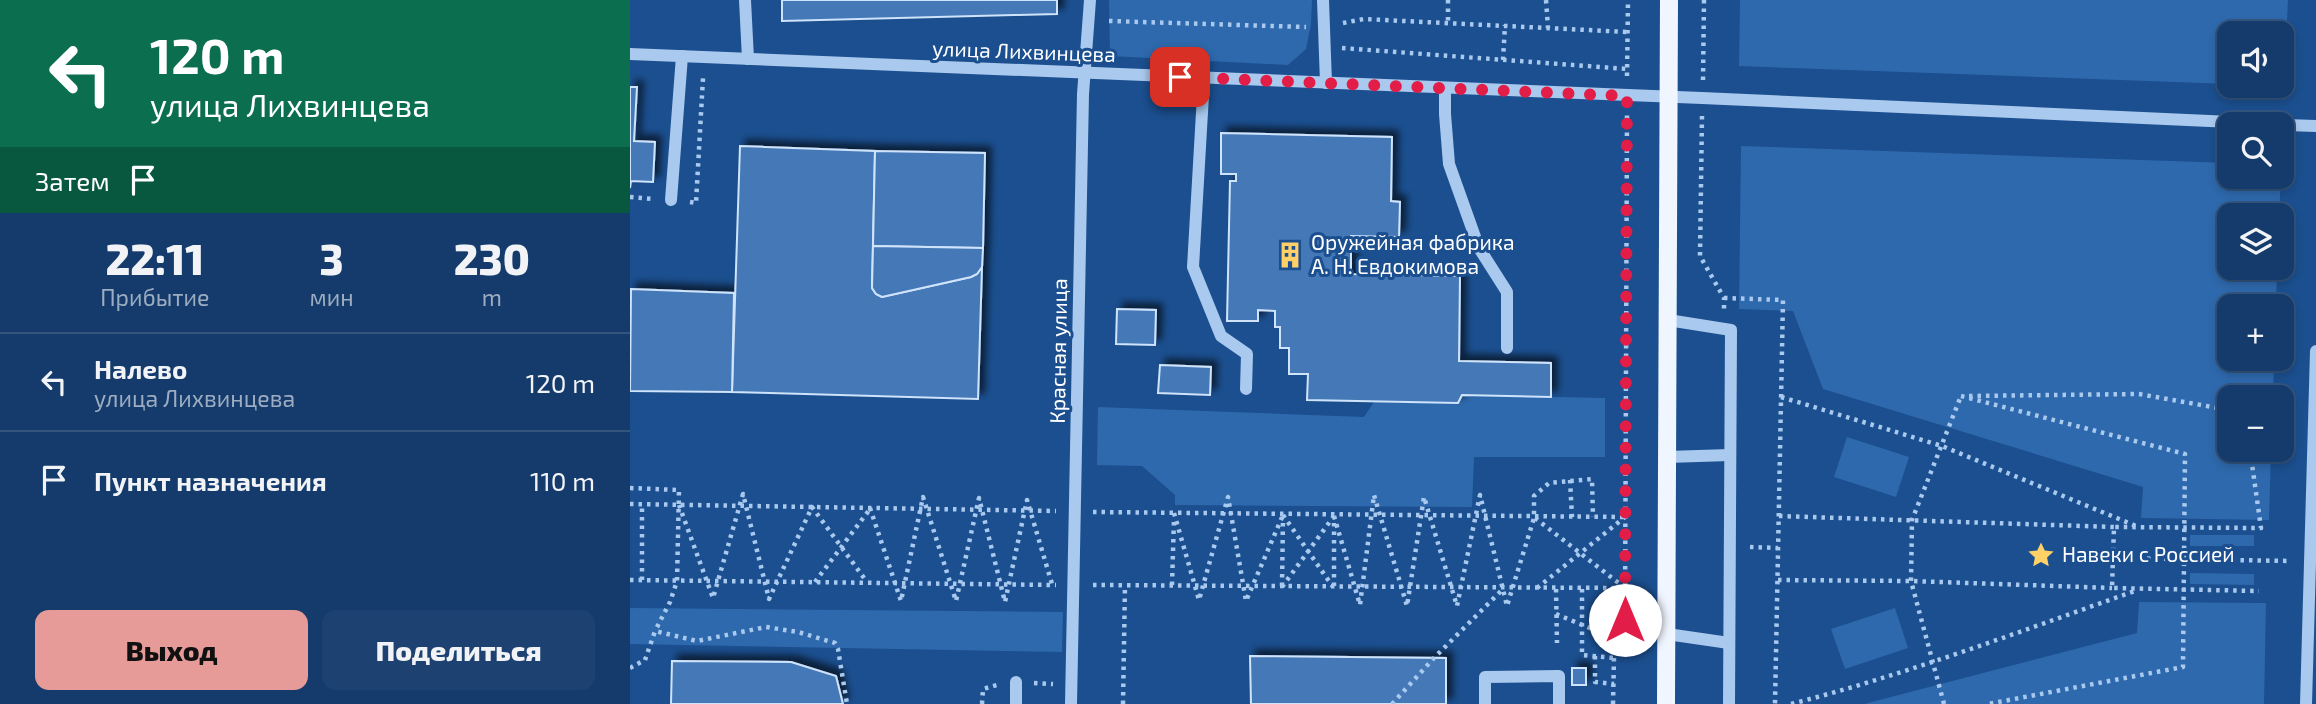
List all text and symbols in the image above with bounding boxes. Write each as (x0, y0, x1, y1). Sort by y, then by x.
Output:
map controls (2217, 21, 2294, 462)
button: sound (2217, 21, 2294, 98)
text: 120 m (150, 25, 284, 84)
icon: left (35, 28, 126, 119)
street label: улица Лихвинцева (932, 35, 1116, 67)
pin (1150, 47, 1210, 107)
icon: arrive (1161, 58, 1199, 96)
text: улица Лихвинцева (150, 85, 430, 123)
button: search (2217, 112, 2294, 189)
icon: arrive (124, 161, 162, 199)
text: Затем (35, 165, 110, 196)
button: layers (2217, 203, 2294, 280)
place label: Оружейная фабрика А. Н. Евдокимова (1311, 229, 1515, 278)
text: 22:11 (105, 233, 204, 283)
text: 3 (320, 233, 344, 283)
text: 230 (454, 233, 530, 283)
building icon: Оружейная фабрика А. Н. Евдокимова (1275, 240, 1305, 270)
street label: Красная улица (1044, 278, 1072, 424)
text: Прибытие (100, 283, 209, 311)
text: мин (310, 283, 354, 311)
text: m (482, 283, 502, 311)
button: + (2217, 294, 2294, 371)
text: Налево (94, 353, 187, 384)
icon: left (35, 363, 73, 401)
text: 120 m (526, 367, 595, 398)
text: улица Лихвинцева (94, 384, 295, 412)
button: − (2217, 385, 2294, 462)
icon: arrive (35, 461, 73, 499)
text: Пункт назначения (94, 465, 327, 496)
text: 110 m (530, 465, 595, 496)
place icon: Навеки с Россией (2026, 540, 2056, 570)
place label: Навеки с Россией (2062, 541, 2235, 566)
position arrow (1588, 583, 1662, 657)
button: Выход (35, 610, 308, 690)
button: Поделиться (322, 610, 595, 690)

